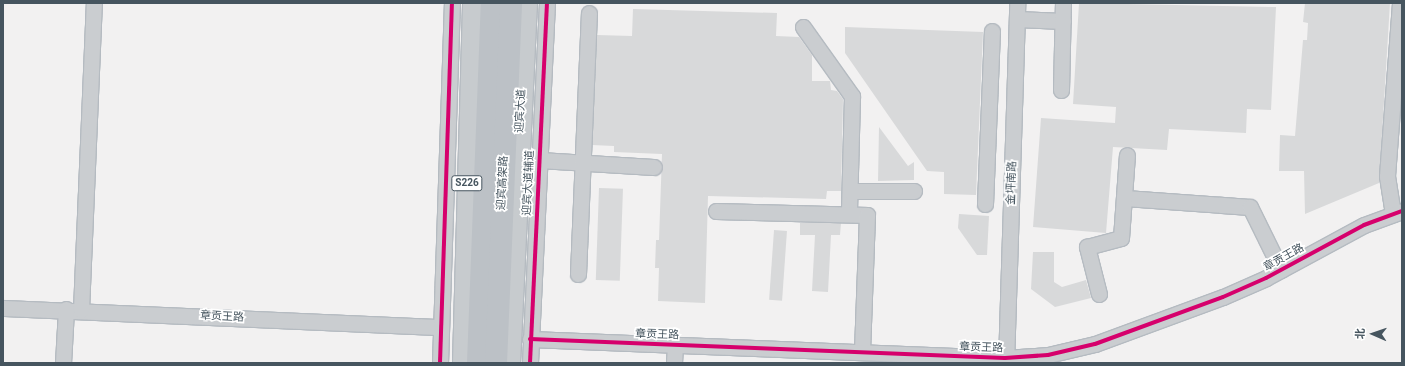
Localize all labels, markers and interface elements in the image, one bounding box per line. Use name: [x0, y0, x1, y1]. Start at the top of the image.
street label: 迎宾大道: [513, 89, 529, 133]
street label: 迎宾大道辅道: [521, 150, 537, 216]
street label: 迎宾高架路: [495, 155, 511, 211]
street label: 金坪南路: [1005, 161, 1019, 205]
road number: S226: [451, 175, 483, 191]
street label: 章贡王路: [1262, 242, 1306, 274]
street label: 章贡王路: [200, 309, 244, 325]
north arrow: [1353, 314, 1393, 354]
street label: 章贡王路: [635, 328, 679, 342]
text: 北: [1354, 328, 1367, 339]
street label: 章贡王路: [959, 341, 1003, 355]

